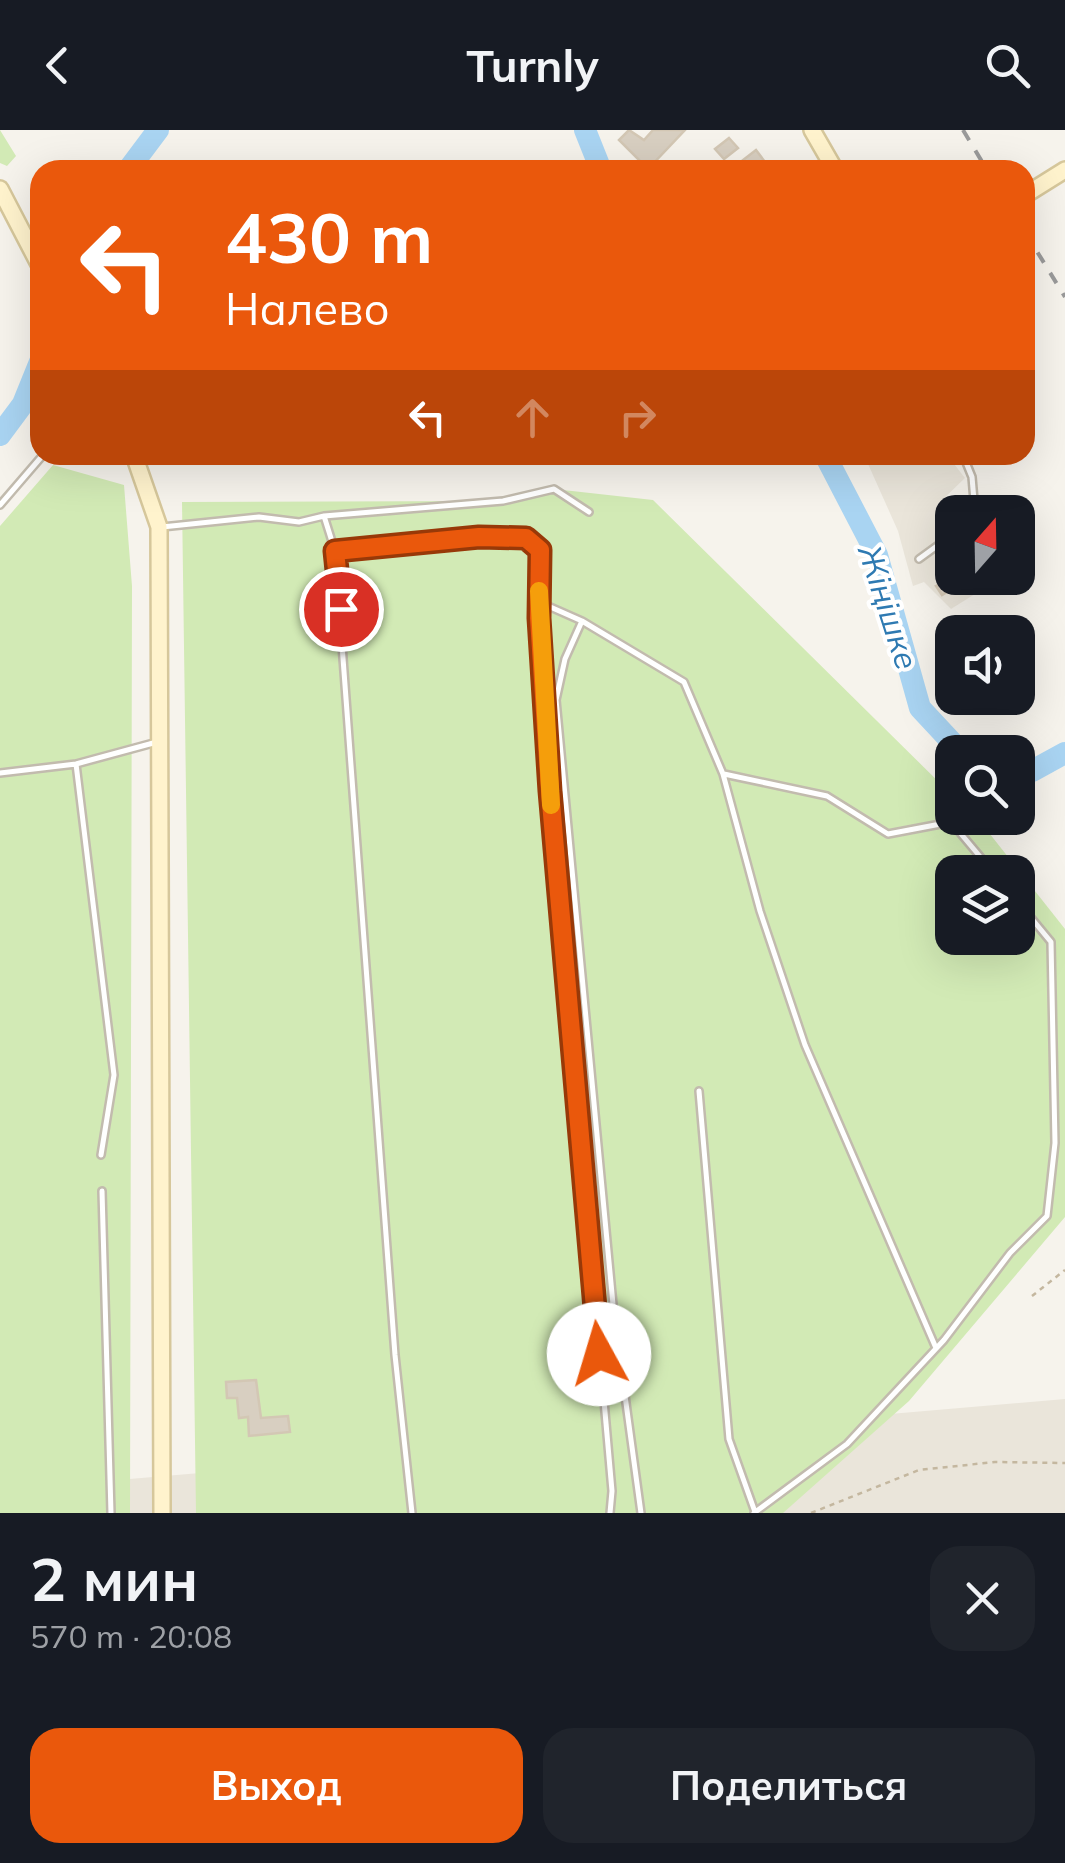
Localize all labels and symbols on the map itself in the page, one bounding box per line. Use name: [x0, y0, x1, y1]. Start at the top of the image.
north arrow: [935, 495, 1035, 595]
water label: Жіңішке: [850, 538, 928, 674]
pin: [299, 567, 384, 652]
position arrow: [547, 1302, 651, 1406]

